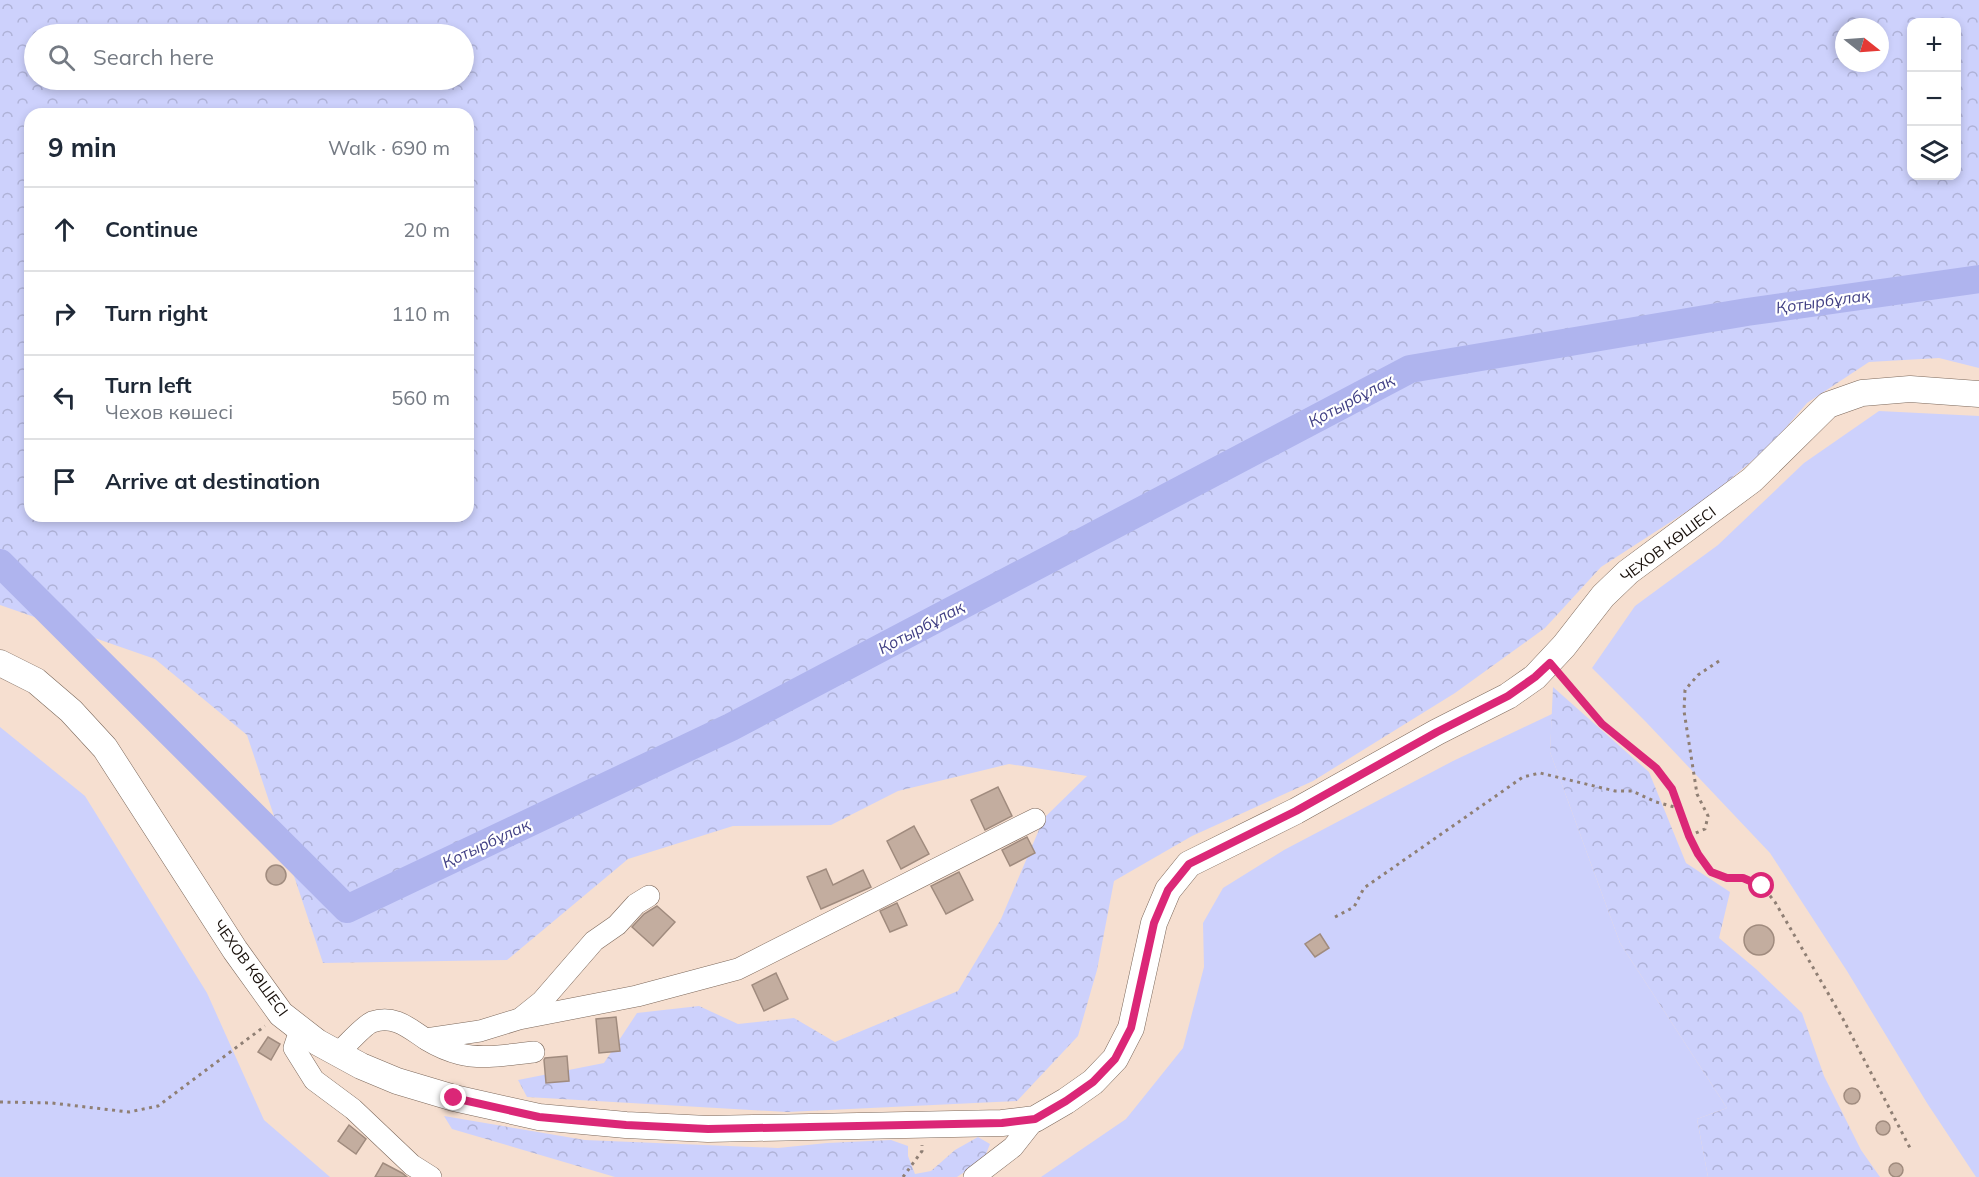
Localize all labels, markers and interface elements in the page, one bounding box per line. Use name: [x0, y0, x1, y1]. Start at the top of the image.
north arrow: [1835, 18, 1889, 72]
map controls: [1907, 18, 1961, 180]
button: +: [1907, 18, 1961, 72]
search box: [24, 24, 474, 90]
icon: search: [45, 41, 78, 74]
text: Search here: [93, 43, 214, 71]
button: −: [1907, 72, 1961, 126]
button: layers: [1907, 126, 1961, 180]
text: 9 min: [48, 131, 117, 164]
text: Walk · 690 m: [328, 135, 450, 160]
icon: ahead: [48, 213, 81, 246]
text: Continue: [105, 215, 198, 243]
text: 20 m: [403, 217, 450, 242]
water label: Қотырбұлақ: [1775, 284, 1871, 318]
icon: right: [48, 297, 81, 330]
text: Turn right: [105, 299, 208, 327]
text: 110 m: [391, 301, 450, 326]
water label: Қотырбұлақ: [1304, 369, 1398, 431]
text: Turn left: [105, 371, 192, 399]
icon: left: [48, 381, 81, 414]
text: 560 m: [391, 385, 450, 410]
text: Чехов көшесі: [105, 399, 233, 424]
icon: arrive: [48, 465, 81, 498]
text: Arrive at destination: [105, 467, 320, 495]
street label: ЧЕХОВ КӨШЕСІ: [1616, 502, 1720, 586]
water label: Қотырбұлақ: [874, 596, 968, 658]
water label: Қотырбұлақ: [439, 814, 533, 872]
route start: [1748, 872, 1774, 898]
street label: ЧЕХОВ КӨШЕСІ: [210, 916, 292, 1020]
route end: [440, 1084, 466, 1110]

